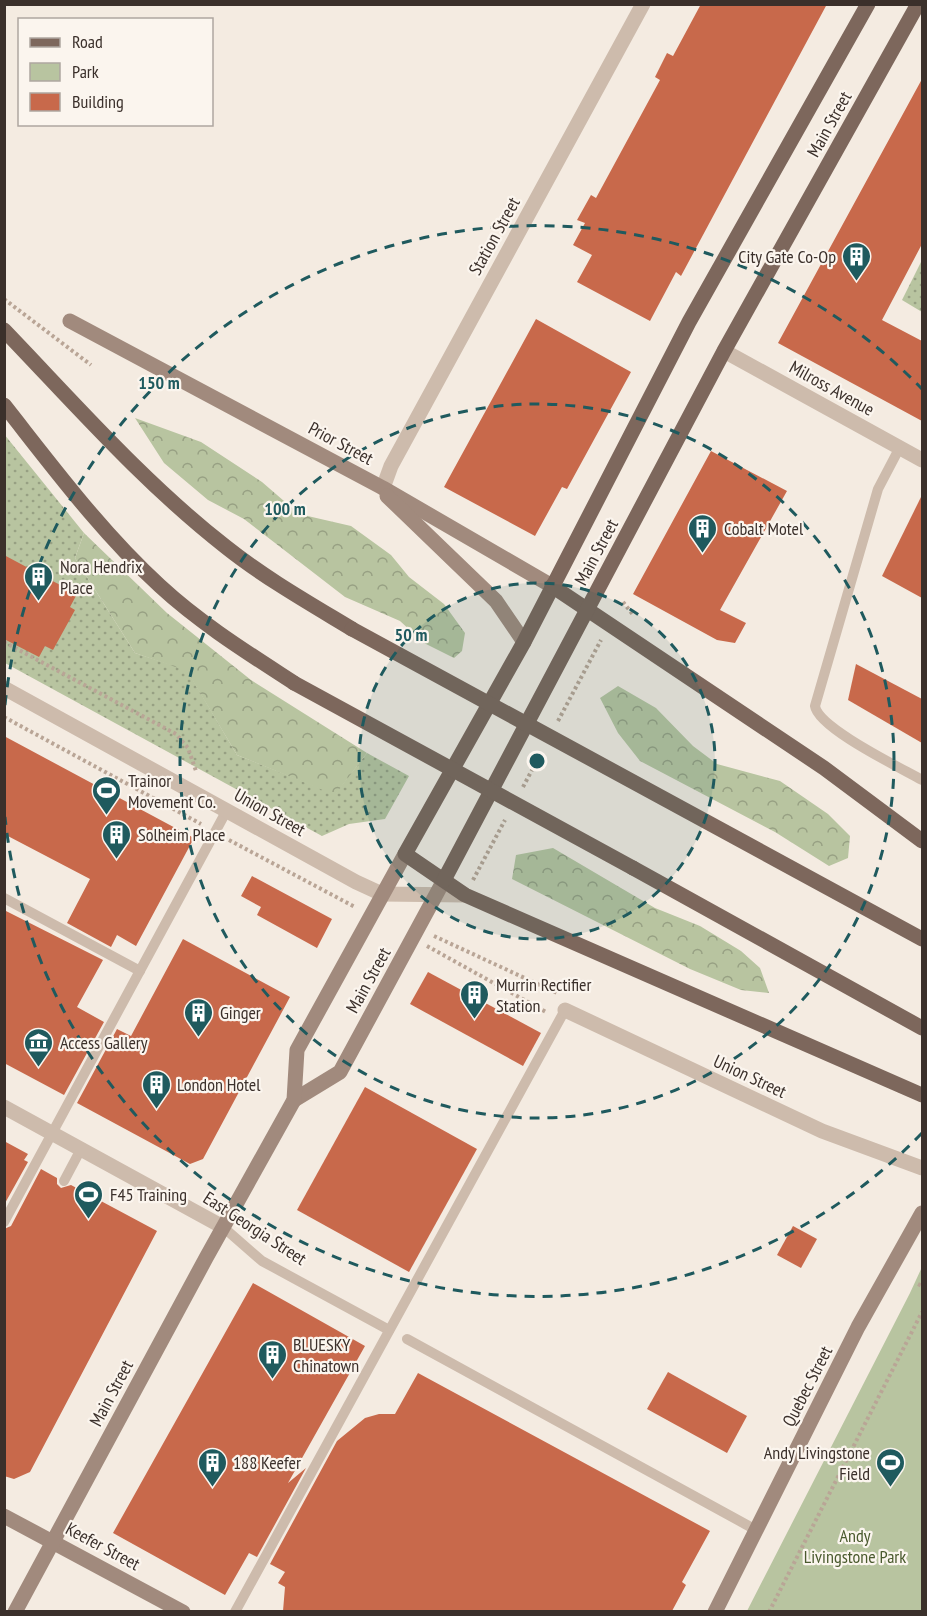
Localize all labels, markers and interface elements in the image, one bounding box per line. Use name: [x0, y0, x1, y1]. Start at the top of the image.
legend: [18, 18, 213, 126]
text: Road: [72, 30, 103, 53]
text: Park: [72, 60, 99, 83]
street label: Main Street: [802, 87, 856, 161]
text: Building: [72, 90, 124, 113]
street label: Station Street: [463, 193, 525, 279]
building icon: City Gate Co-Op: [841, 240, 873, 282]
place label: City Gate Co-Op: [738, 245, 836, 268]
street label: Milross Avenue: [786, 355, 878, 421]
text: 150 m: [138, 371, 180, 394]
street label: Prior Street: [305, 416, 377, 470]
text: 100 m: [264, 497, 306, 520]
building icon: Cobalt Motel: [687, 512, 719, 554]
street label: Main Street: [569, 515, 623, 589]
place label: Cobalt Motel: [724, 517, 804, 540]
place label: Nora Hendrix Place: [60, 555, 143, 599]
building icon: Nora Hendrix Place: [23, 560, 55, 602]
text: 50 m: [395, 623, 427, 646]
centre of rings: [527, 751, 547, 771]
place label: Trainor Movement Co.: [128, 769, 216, 813]
sports icon: Trainor Movement Co.: [91, 774, 123, 816]
street label: Union Street: [230, 783, 310, 841]
building icon: Solheim Place: [101, 818, 133, 860]
place label: Solheim Place: [138, 823, 226, 846]
street label: Main Street: [341, 943, 395, 1017]
place label: Murrin Rectifier Station: [496, 973, 592, 1017]
building icon: Murrin Rectifier Station: [459, 978, 491, 1020]
building icon: Ginger: [183, 996, 215, 1038]
place label: Ginger: [220, 1001, 261, 1024]
museum icon: Access Gallery: [23, 1026, 55, 1068]
place label: Access Gallery: [60, 1031, 148, 1054]
street label: Union Street: [710, 1049, 790, 1103]
building icon: London Hotel: [140, 1068, 172, 1110]
place label: London Hotel: [177, 1073, 261, 1096]
sports icon: F45 Training: [73, 1178, 105, 1220]
place label: F45 Training: [110, 1183, 187, 1206]
street label: East Georgia Street: [199, 1186, 311, 1270]
place label: BLUESKY Chinatown: [293, 1333, 359, 1377]
building icon: BLUESKY Chinatown: [256, 1338, 288, 1380]
street label: Quebec Street: [777, 1342, 837, 1430]
street label: Main Street: [84, 1356, 138, 1430]
place label: Andy Livingstone Field: [764, 1441, 870, 1485]
building icon: 188 Keefer: [196, 1446, 228, 1488]
sports icon: Andy Livingstone Field: [875, 1446, 907, 1488]
place label: 188 Keefer: [233, 1451, 301, 1474]
street label: Keefer Street: [62, 1517, 144, 1575]
park label: Andy Livingstone Park: [804, 1524, 906, 1568]

